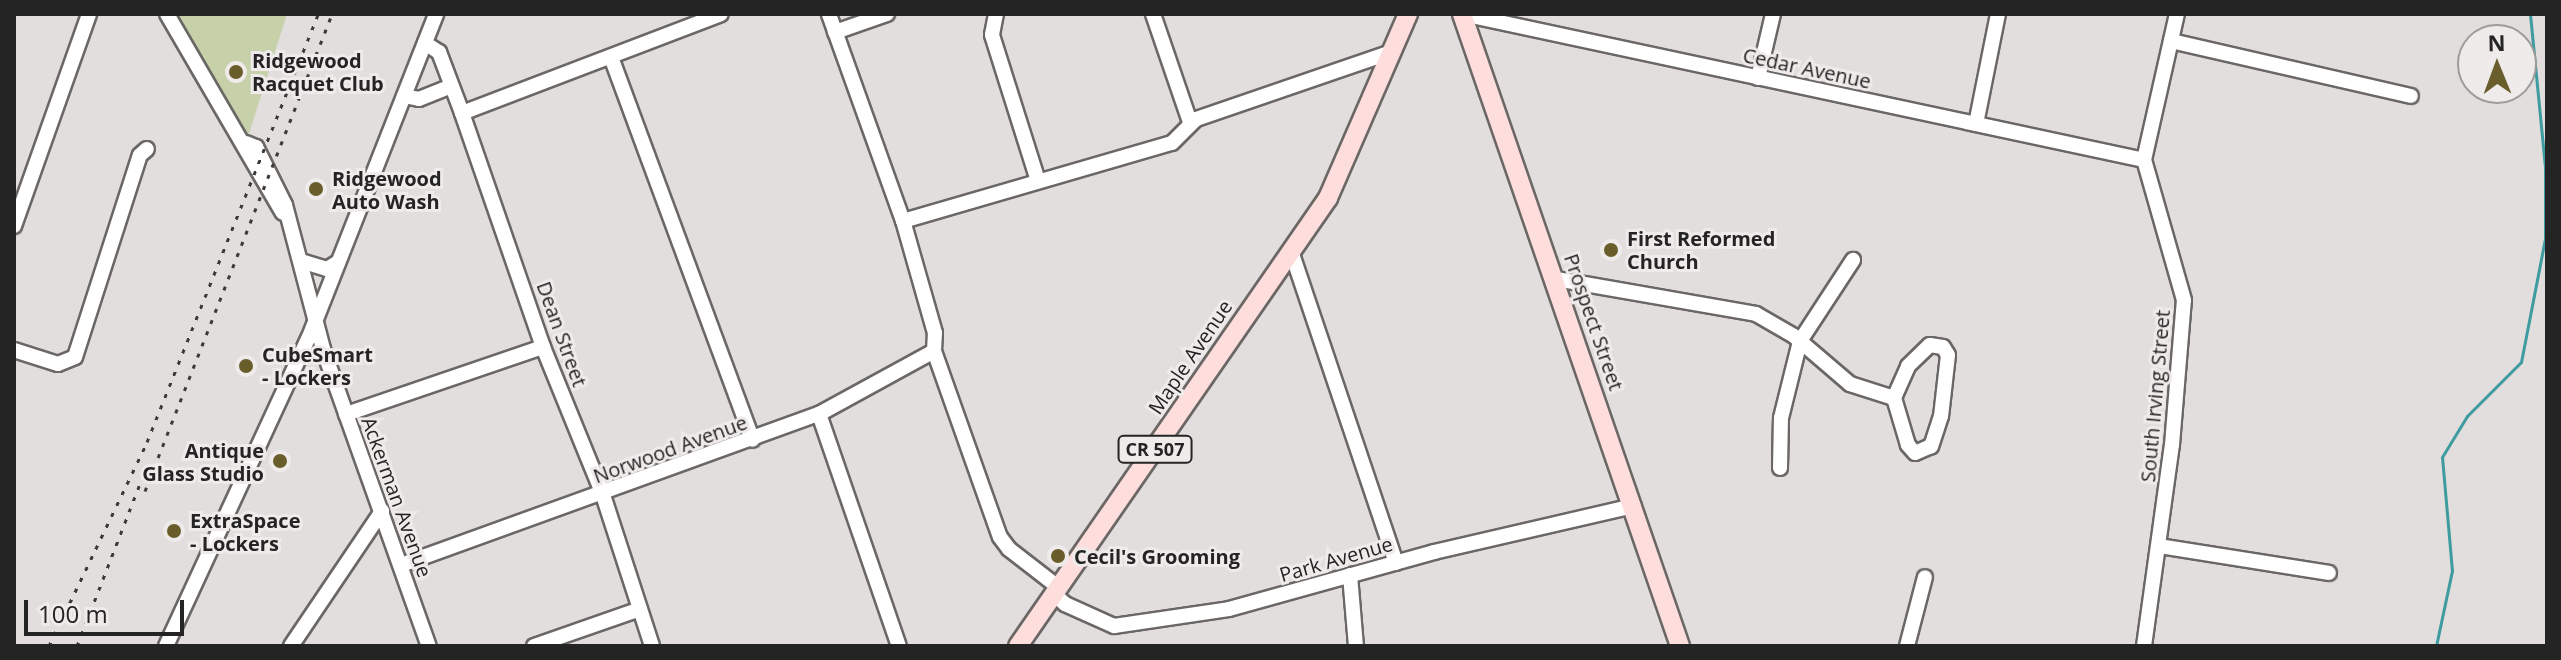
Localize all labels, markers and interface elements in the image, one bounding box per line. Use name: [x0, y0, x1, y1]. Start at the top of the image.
north arrow: [2457, 24, 2537, 104]
text: N: [2487, 27, 2506, 57]
street label: Cedar Avenue: [1741, 43, 1873, 93]
place label: Ridgewood Racquet Club: [252, 48, 384, 95]
marker: Ridgewood Racquet Club: [227, 63, 245, 81]
place label: Ridgewood Auto Wash: [332, 166, 442, 213]
marker: Ridgewood Auto Wash: [307, 180, 325, 198]
place label: First Reformed Church: [1627, 226, 1775, 273]
marker: First Reformed Church: [1602, 241, 1620, 259]
street label: Prospect Street: [1559, 250, 1629, 394]
street label: Dean Street: [532, 278, 592, 390]
street label: Maple Avenue: [1143, 295, 1237, 419]
street label: South Irving Street: [2136, 309, 2174, 483]
place label: CubeSmart - Lockers: [262, 342, 373, 389]
marker: CubeSmart - Lockers: [237, 357, 255, 375]
street label: Norwood Avenue: [590, 410, 750, 488]
street label: Ackerman Avenue: [357, 414, 437, 580]
road number: CR 507: [1117, 435, 1193, 463]
place label: Antique Glass Studio: [142, 438, 264, 485]
marker: Antique Glass Studio: [271, 452, 289, 470]
place label: ExtraSpace - Lockers: [190, 508, 300, 555]
marker: ExtraSpace - Lockers: [165, 522, 183, 540]
street label: Park Avenue: [1277, 531, 1395, 587]
place label: Cecil's Grooming: [1074, 544, 1240, 568]
marker: Cecil's Grooming: [1049, 547, 1067, 565]
scale bar: [28, 584, 188, 634]
text: 100 m: [38, 597, 108, 630]

